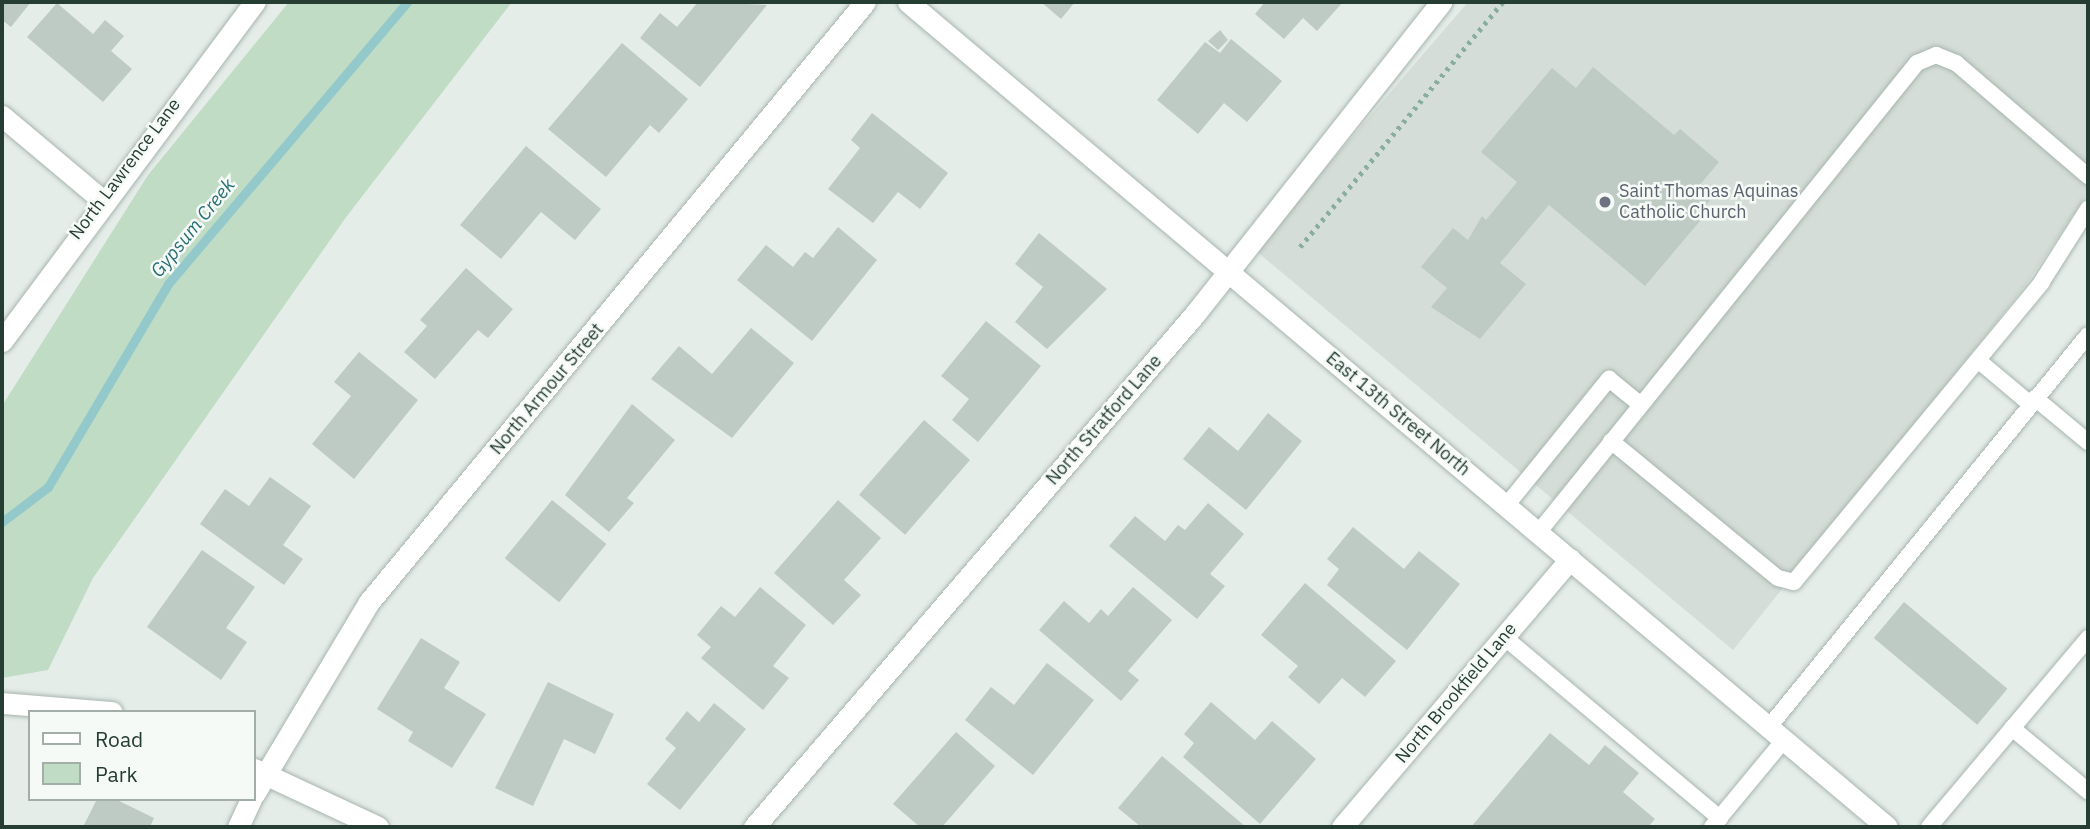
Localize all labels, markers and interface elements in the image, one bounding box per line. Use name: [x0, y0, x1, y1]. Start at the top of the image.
street label: North Lawrence Lane: [65, 94, 185, 244]
water label: Gypsum Creek: [146, 174, 240, 282]
place label: Saint Thomas Aquinas Catholic Church: [1619, 181, 1799, 224]
marker: Saint Thomas Aquinas Catholic Church: [1597, 194, 1613, 210]
street label: North Armour Street: [486, 319, 608, 459]
street label: East 13th Street North: [1322, 347, 1474, 481]
street label: North Stratford Lane: [1042, 351, 1166, 489]
street label: North Brookfield Lane: [1391, 618, 1521, 768]
legend: [28, 710, 256, 801]
text: Road: [95, 725, 143, 753]
text: Park: [95, 760, 138, 788]

